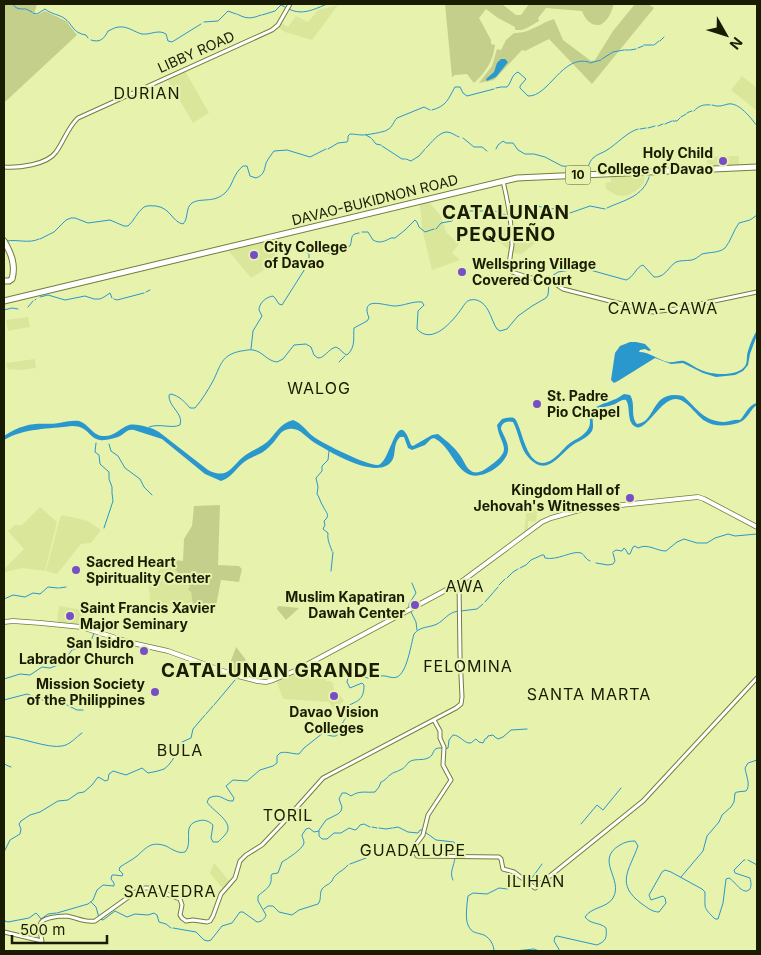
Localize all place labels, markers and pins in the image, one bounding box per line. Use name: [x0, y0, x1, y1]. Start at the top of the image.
place label: Holy Child College of Davao: [597, 144, 713, 177]
marker: Holy Child College of Davao: [717, 155, 729, 167]
place label: City College of Davao: [264, 238, 347, 271]
marker: City College of Davao: [248, 249, 260, 261]
place label: Wellspring Village Covered Court: [472, 255, 596, 288]
marker: Wellspring Village Covered Court: [456, 266, 468, 278]
place label: St. Padre Pio Chapel: [547, 387, 620, 420]
marker: St. Padre Pio Chapel: [531, 398, 543, 410]
place label: Kingdom Hall of Jehovah's Witnesses: [473, 481, 620, 514]
marker: Kingdom Hall of Jehovah's Witnesses: [624, 492, 636, 504]
place label: Sacred Heart Spirituality Center: [86, 553, 211, 586]
marker: Sacred Heart Spirituality Center: [70, 564, 82, 576]
place label: Muslim Kapatiran Dawah Center: [285, 588, 405, 621]
place label: Saint Francis Xavier Major Seminary: [80, 599, 216, 632]
marker: Muslim Kapatiran Dawah Center: [409, 599, 421, 611]
marker: Saint Francis Xavier Major Seminary: [64, 610, 76, 622]
place label: San Isidro Labrador Church: [19, 634, 134, 667]
marker: San Isidro Labrador Church: [138, 645, 150, 657]
place label: Mission Society of the Philippines: [26, 675, 146, 708]
marker: Mission Society of the Philippines: [149, 686, 161, 698]
marker: Davao Vision Colleges: [328, 690, 340, 702]
place label: Davao Vision Colleges: [289, 703, 379, 736]

